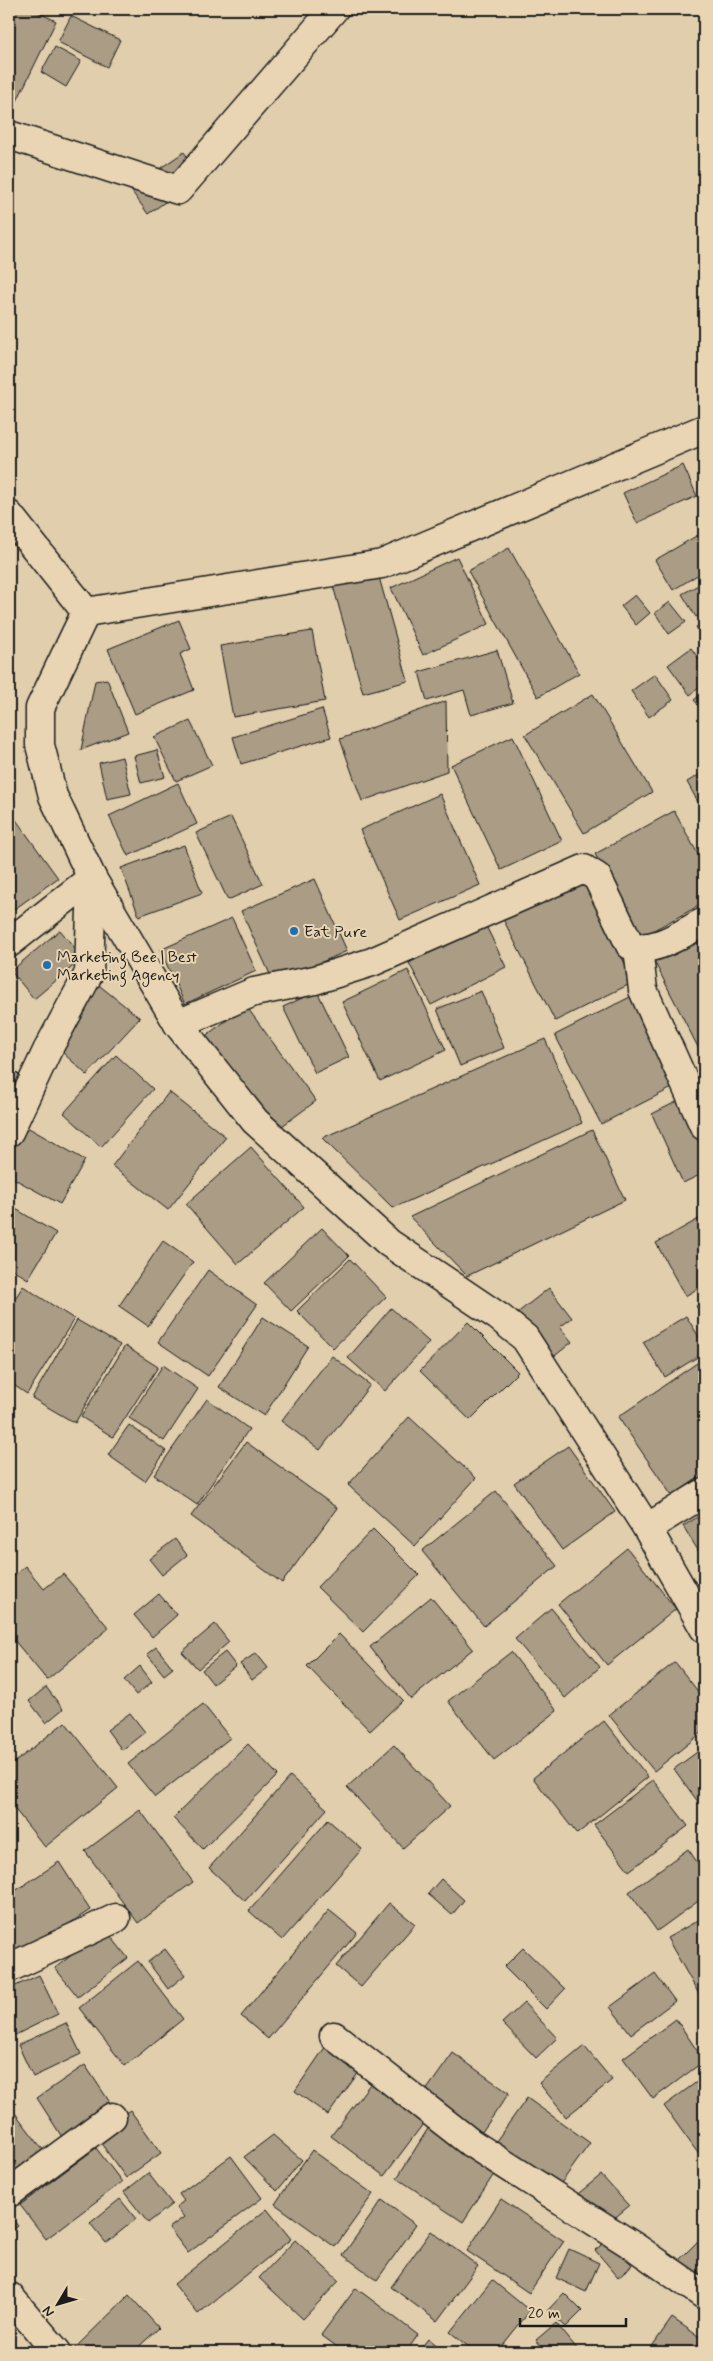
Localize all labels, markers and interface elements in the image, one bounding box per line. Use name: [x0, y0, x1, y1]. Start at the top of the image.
place label: Eat Pure: [304, 922, 367, 943]
marker: Eat Pure: [288, 925, 300, 937]
place label: Marketing Bee | Best Marketing Agency: [57, 947, 197, 987]
marker: Marketing Bee | Best Marketing Agency: [41, 959, 53, 971]
north arrow: [32, 2278, 82, 2328]
scale bar: [520, 2296, 627, 2328]
text: N: [39, 2302, 59, 2321]
text: 20 m: [528, 2304, 560, 2324]

